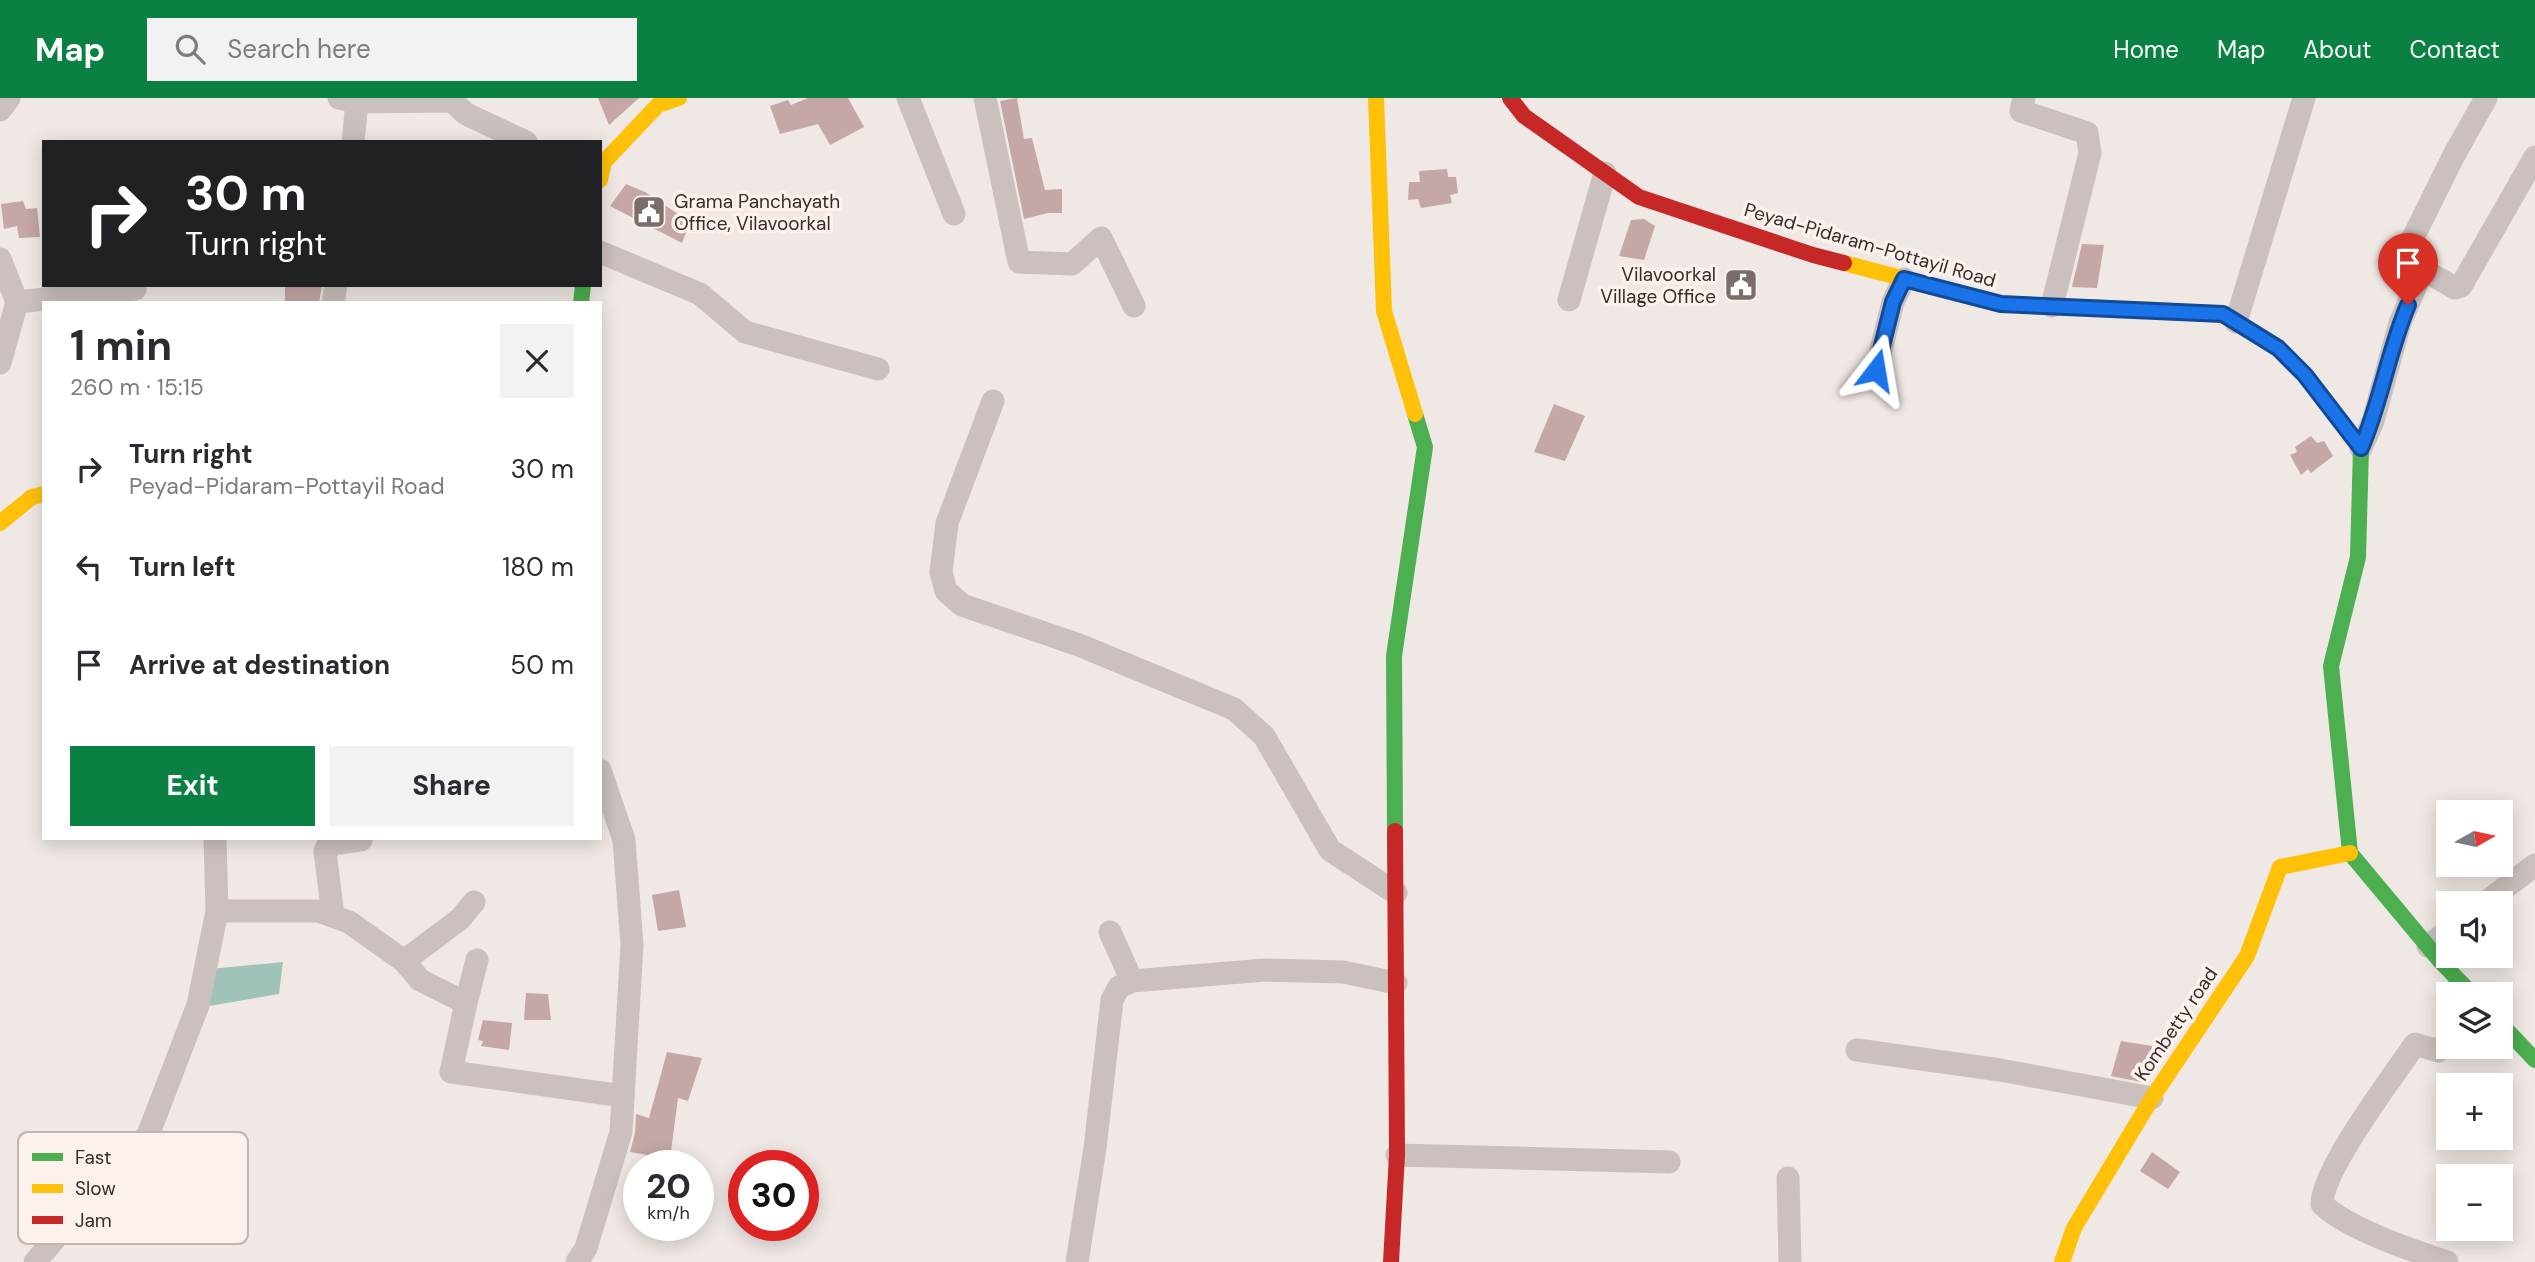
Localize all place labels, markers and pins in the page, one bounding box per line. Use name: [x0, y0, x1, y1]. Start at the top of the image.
place label: Grama Panchayath Office, Vilavoorkal: [674, 189, 840, 236]
public building icon: Grama Panchayath Office, Vilavoorkal: [630, 193, 668, 231]
pin: [2378, 233, 2438, 305]
place label: Vilavoorkal Village Office: [1600, 262, 1716, 309]
public building icon: Vilavoorkal Village Office: [1722, 266, 1760, 304]

